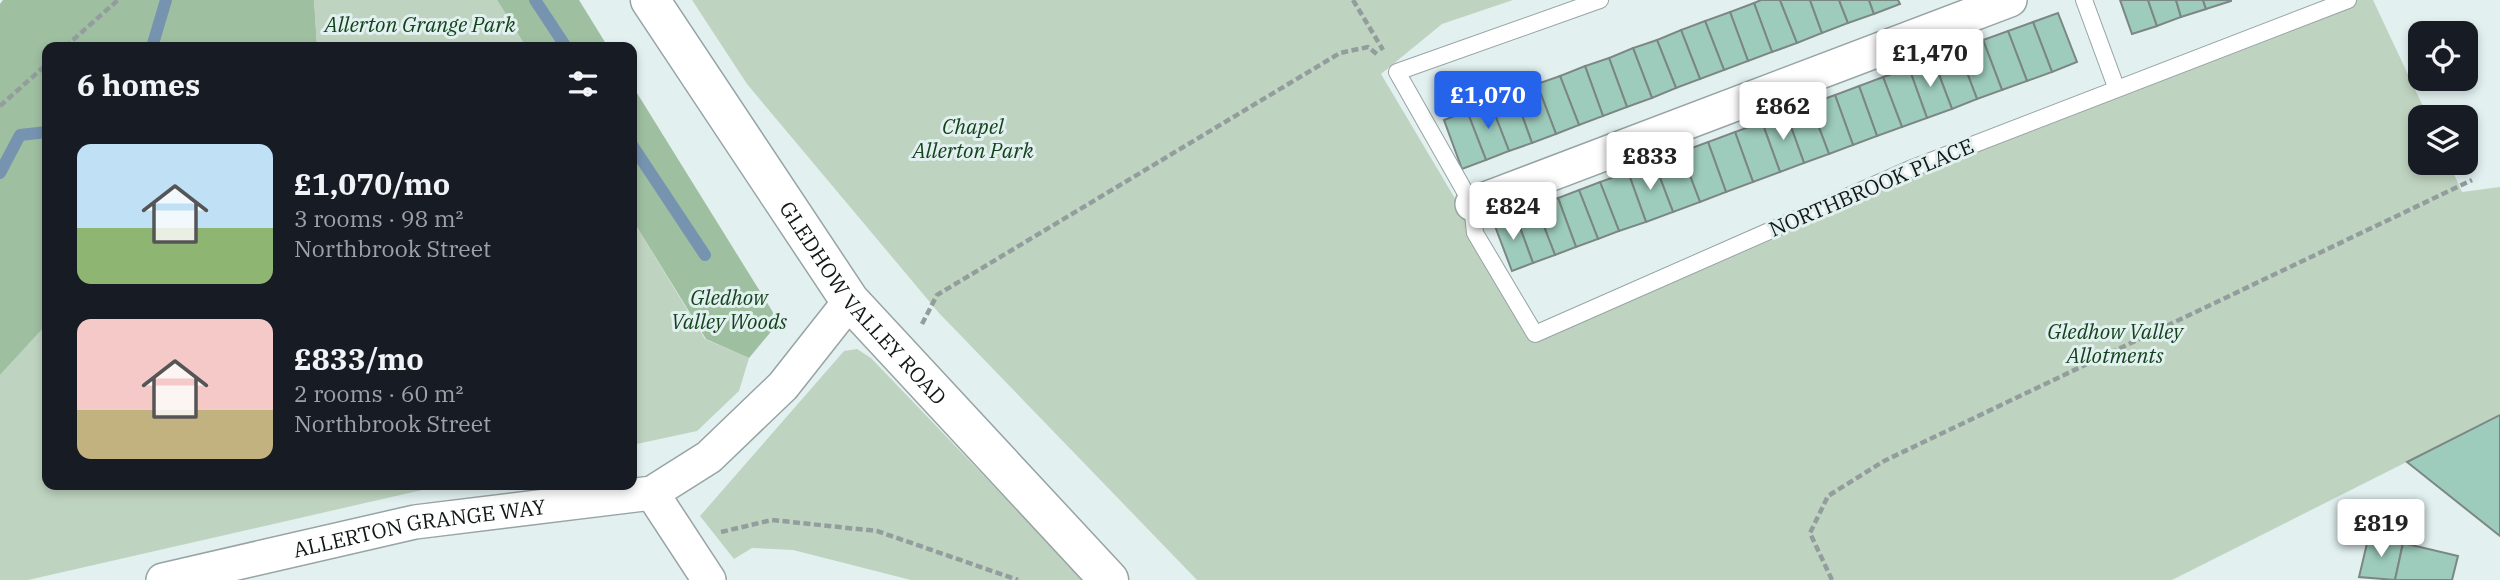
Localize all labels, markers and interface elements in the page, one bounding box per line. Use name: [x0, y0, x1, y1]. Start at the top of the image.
park label: Allerton Grange Park: [322, 10, 516, 38]
map controls: [2408, 21, 2478, 175]
button: locate: [2408, 21, 2478, 91]
pin: £1,470: [1873, 29, 1987, 89]
text: £1,470: [1892, 37, 1968, 67]
text: 6 homes: [77, 65, 200, 104]
icon: filters: [564, 65, 602, 103]
pin: £1,070: [1431, 72, 1545, 131]
text: £1,070: [1450, 79, 1526, 109]
pin: £862: [1742, 82, 1824, 142]
text: £862: [1755, 90, 1811, 120]
button: layers: [2408, 105, 2478, 175]
park label: Chapel Allerton Park: [910, 112, 1034, 164]
street label: NORTHBROOK PLACE: [1764, 131, 1978, 243]
pin: £833: [1609, 132, 1691, 192]
text: £833: [1622, 140, 1678, 170]
text: £1,070/mo: [294, 164, 450, 203]
icon: home: [133, 172, 217, 256]
pin: £824: [1472, 182, 1554, 242]
text: £824: [1485, 190, 1541, 220]
street label: GLEDHOW VALLEY ROAD: [773, 196, 953, 410]
text: 3 rooms · 98 m²: [294, 203, 464, 233]
text: Northbrook Street: [294, 233, 491, 263]
park label: Gledhow Valley Woods: [671, 283, 787, 335]
park label: Gledhow Valley Allotments: [2047, 317, 2185, 369]
text: £833/mo: [294, 339, 424, 378]
icon: home: [133, 347, 217, 431]
text: 2 rooms · 60 m²: [294, 378, 464, 408]
text: Northbrook Street: [294, 408, 491, 438]
street label: ALLERTON GRANGE WAY: [290, 492, 547, 564]
pin: £819: [2340, 500, 2422, 559]
text: £819: [2353, 507, 2409, 537]

